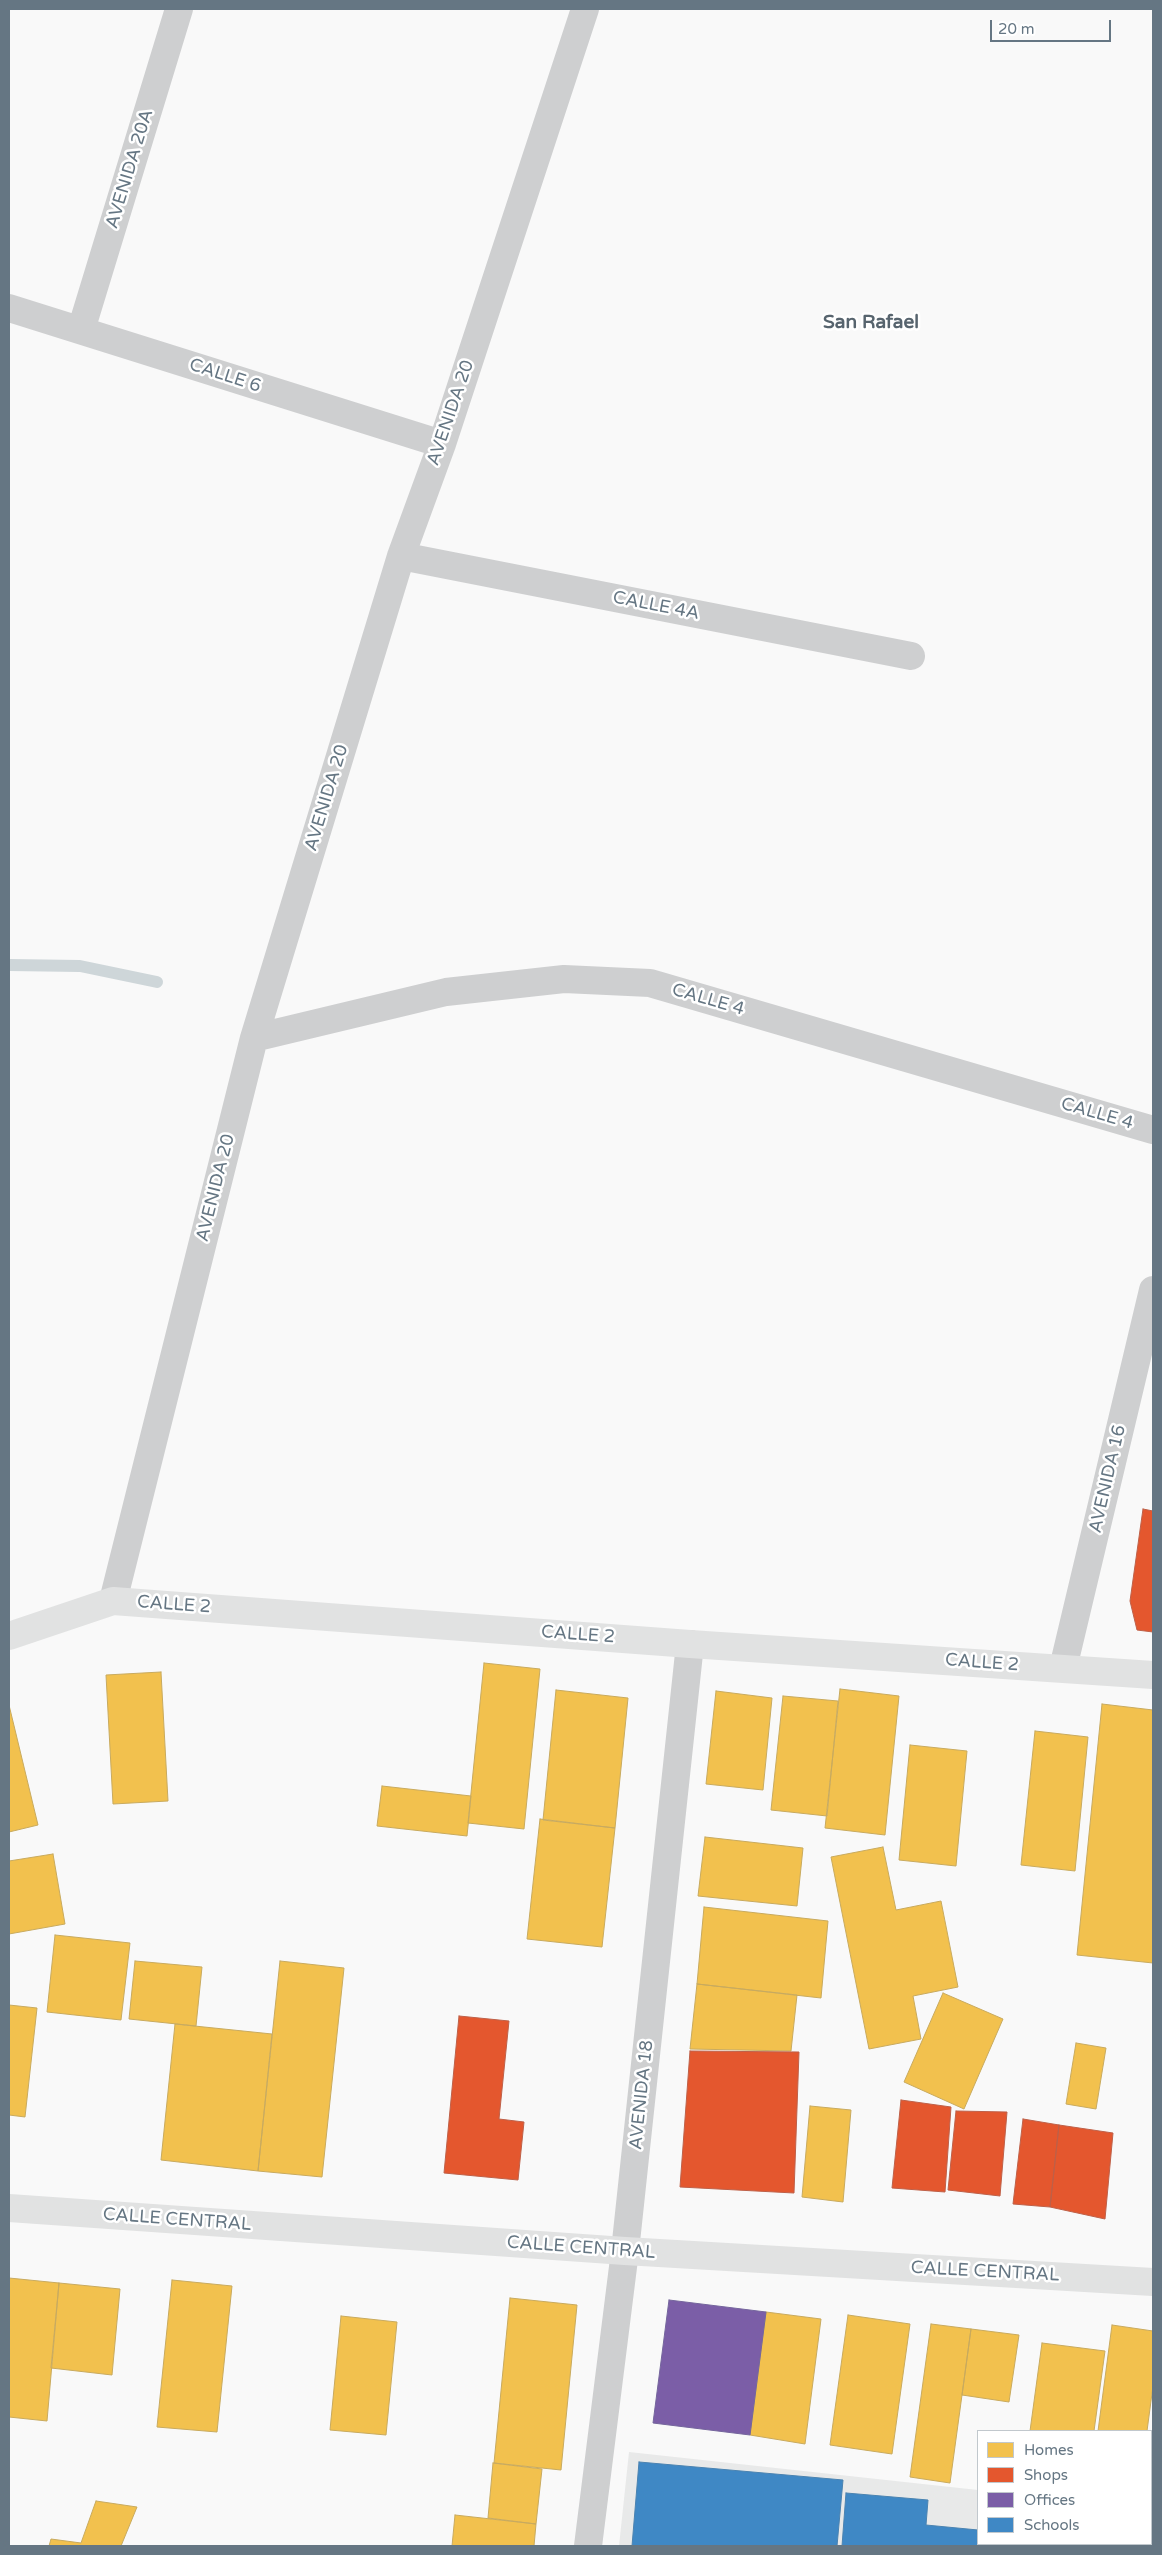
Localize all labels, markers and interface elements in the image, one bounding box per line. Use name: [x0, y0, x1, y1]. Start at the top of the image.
scale bar: [992, 10, 1113, 42]
text: 20 m: [998, 20, 1035, 38]
street label: AVENIDA 20A: [102, 107, 158, 231]
district label: San Rafael: [823, 312, 919, 334]
street label: CALLE 6: [186, 354, 264, 398]
street label: AVENIDA 20: [423, 357, 479, 469]
street label: CALLE 4A: [611, 587, 701, 625]
street label: AVENIDA 20: [301, 742, 353, 854]
street label: CALLE 4: [669, 979, 747, 1021]
street label: CALLE 4: [1058, 1093, 1136, 1135]
street label: AVENIDA 20: [192, 1132, 240, 1244]
street label: AVENIDA 16: [1085, 1423, 1131, 1535]
street label: CALLE 2: [136, 1592, 212, 1618]
street label: CALLE 2: [540, 1622, 616, 1648]
street label: CALLE 2: [944, 1650, 1020, 1676]
street label: AVENIDA 18: [626, 2039, 658, 2151]
street label: CALLE CENTRAL: [102, 2204, 252, 2236]
street label: CALLE CENTRAL: [506, 2232, 656, 2264]
street label: CALLE CENTRAL: [910, 2257, 1060, 2287]
legend: [977, 2430, 1152, 2545]
text: Homes: [1024, 2441, 1074, 2459]
text: Shops: [1024, 2466, 1068, 2484]
text: Offices: [1024, 2491, 1075, 2509]
text: Schools: [1024, 2516, 1080, 2534]

